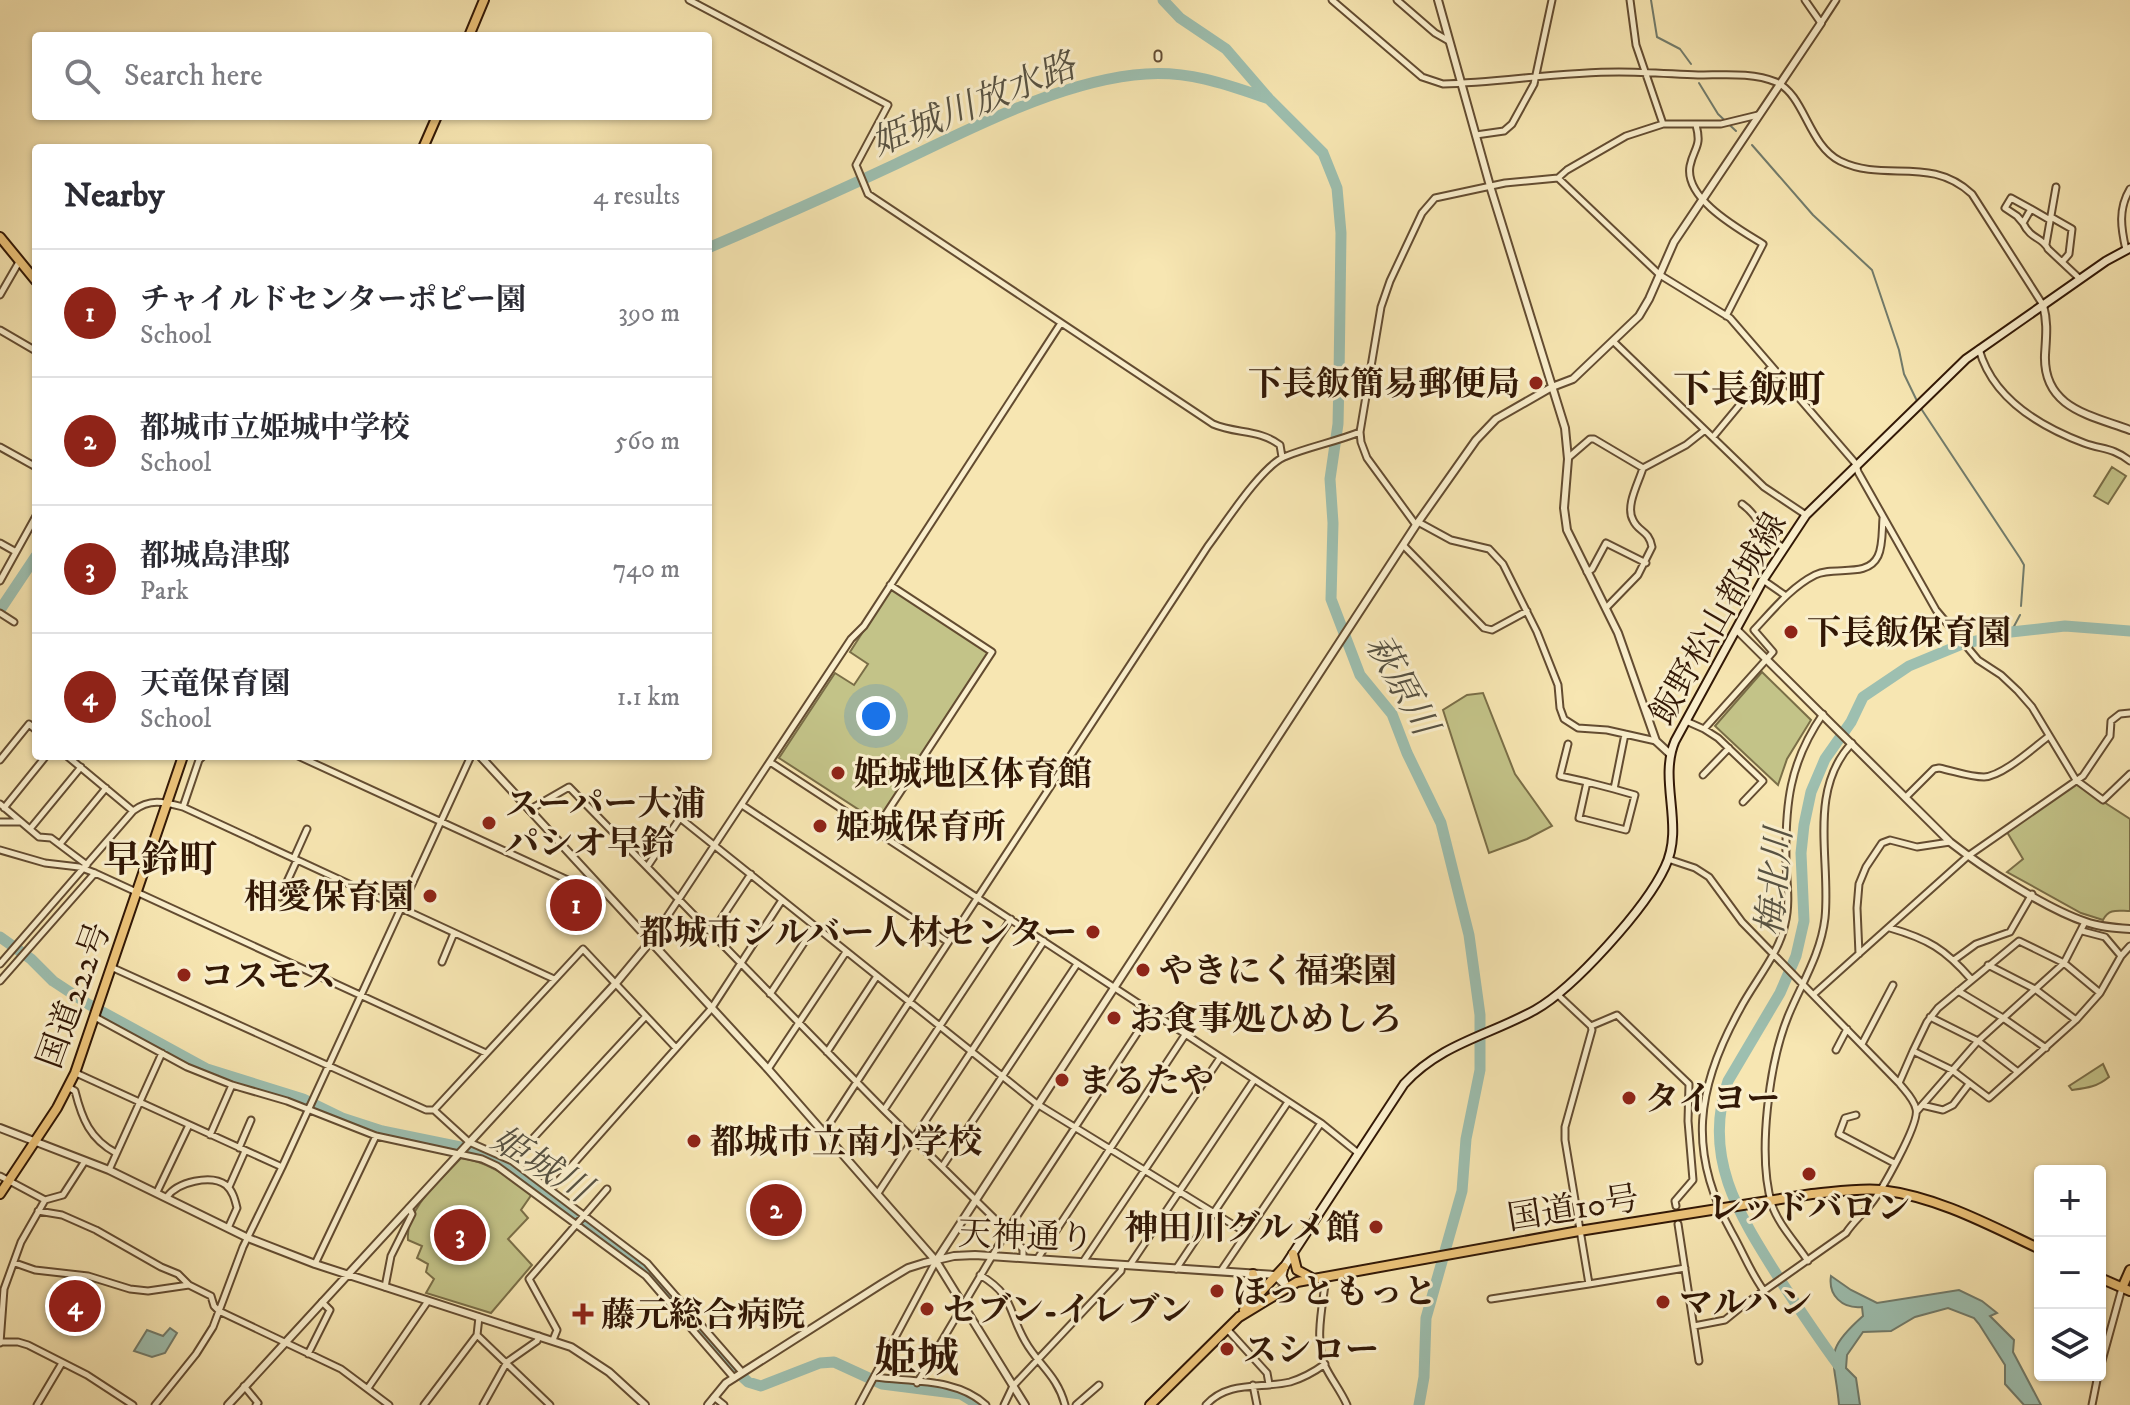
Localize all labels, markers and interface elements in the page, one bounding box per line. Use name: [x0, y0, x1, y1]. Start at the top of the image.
search box: [32, 32, 712, 120]
water label: 姫城川放水路: [865, 43, 1085, 167]
icon: search: [60, 54, 104, 98]
text: Search here: [124, 58, 263, 95]
text: Nearby: [64, 175, 165, 217]
text: 4 results: [593, 180, 680, 213]
text: チャイルドセンターポピー園: [140, 282, 526, 319]
text: 1: [85, 297, 95, 330]
text: 390 m: [618, 297, 680, 330]
text: School: [140, 319, 211, 352]
place label: 下長飯簡易郵便局: [1248, 364, 1520, 406]
district label: 下長飯町: [1673, 367, 1825, 415]
marker: 下長飯簡易郵便局: [1527, 374, 1545, 392]
text: 都城市立姫城中学校: [140, 410, 410, 447]
text: 2: [84, 425, 96, 458]
text: 560 m: [614, 425, 680, 458]
text: School: [140, 447, 211, 480]
street label: 飯野松山都城線: [1641, 505, 1796, 733]
text: 都城島津邸: [140, 538, 290, 575]
text: 3: [85, 553, 95, 586]
text: 740 m: [613, 553, 680, 586]
text: Park: [140, 575, 189, 608]
place label: 下長飯保育園: [1807, 613, 2011, 655]
marker: 下長飯保育園: [1782, 623, 1800, 641]
water label: 萩原川: [1355, 627, 1449, 747]
text: 天竜保育園: [140, 666, 290, 703]
text: 4: [83, 681, 97, 714]
text: 1.1 km: [617, 681, 680, 714]
your location: [856, 696, 896, 736]
text: School: [140, 703, 211, 736]
place label: 姫城地区体育館: [854, 754, 1092, 796]
marker: 姫城地区体育館: [829, 764, 847, 782]
place label: スーパー大浦 パシオ早鈴: [505, 784, 706, 865]
place label: 姫城保育所: [836, 807, 1006, 849]
marker: スーパー大浦 パシオ早鈴: [480, 814, 498, 832]
marker: 姫城保育所: [811, 817, 829, 835]
water label: 梅北川: [1748, 822, 1803, 938]
district label: 早鈴町: [103, 837, 217, 885]
pin: 1: [550, 875, 602, 935]
place label: 相愛保育園: [244, 877, 414, 919]
marker: 相愛保育園: [421, 887, 439, 905]
place label: 都城市シルバー人材センター: [640, 913, 1077, 955]
street label: 国道222号: [29, 917, 121, 1074]
marker: 都城市シルバー人材センター: [1084, 923, 1102, 941]
place label: やきにく福楽園: [1159, 951, 1397, 993]
place label: コスモス: [200, 956, 336, 998]
marker: やきにく福楽園: [1134, 961, 1152, 979]
marker: コスモス: [175, 966, 193, 984]
place label: お食事処ひめしろ: [1130, 999, 1402, 1041]
marker: お食事処ひめしろ: [1105, 1009, 1123, 1027]
place label: まるたや: [1078, 1061, 1214, 1103]
marker: まるたや: [1053, 1071, 1071, 1089]
place label: タイヨー: [1645, 1079, 1780, 1121]
marker: タイヨー: [1620, 1089, 1638, 1107]
water label: 姫城川: [483, 1117, 602, 1215]
place label: 都城市立南小学校: [710, 1122, 982, 1164]
marker: 都城市立南小学校: [685, 1132, 703, 1150]
marker: レッドバロン: [1800, 1165, 1818, 1183]
map controls: [2034, 1165, 2106, 1381]
button: +: [2034, 1165, 2106, 1237]
street label: 国道10号: [1505, 1178, 1642, 1240]
pin: 2: [750, 1180, 802, 1240]
place label: レッドバロン: [1708, 1188, 1910, 1230]
pin: 3: [434, 1205, 486, 1265]
place label: 神田川グルメ館: [1124, 1208, 1360, 1250]
street label: 天神通り: [957, 1214, 1095, 1260]
marker: 神田川グルメ館: [1367, 1218, 1385, 1236]
button: −: [2034, 1237, 2106, 1309]
place label: ほっともっと: [1233, 1272, 1437, 1314]
pin: 4: [49, 1276, 101, 1336]
marker: ほっともっと: [1208, 1282, 1226, 1300]
place label: マルハン: [1679, 1283, 1813, 1325]
place label: セブン-イレブン: [943, 1290, 1192, 1332]
marker: マルハン: [1654, 1293, 1672, 1311]
place label: 藤元総合病院: [601, 1295, 805, 1337]
marker: セブン-イレブン: [918, 1300, 936, 1318]
marker: 藤元総合病院: [572, 1303, 594, 1325]
button: layers: [2034, 1309, 2106, 1381]
place label: スシロー: [1243, 1330, 1379, 1372]
district label: 姫城: [875, 1334, 959, 1386]
marker: スシロー: [1218, 1340, 1236, 1358]

